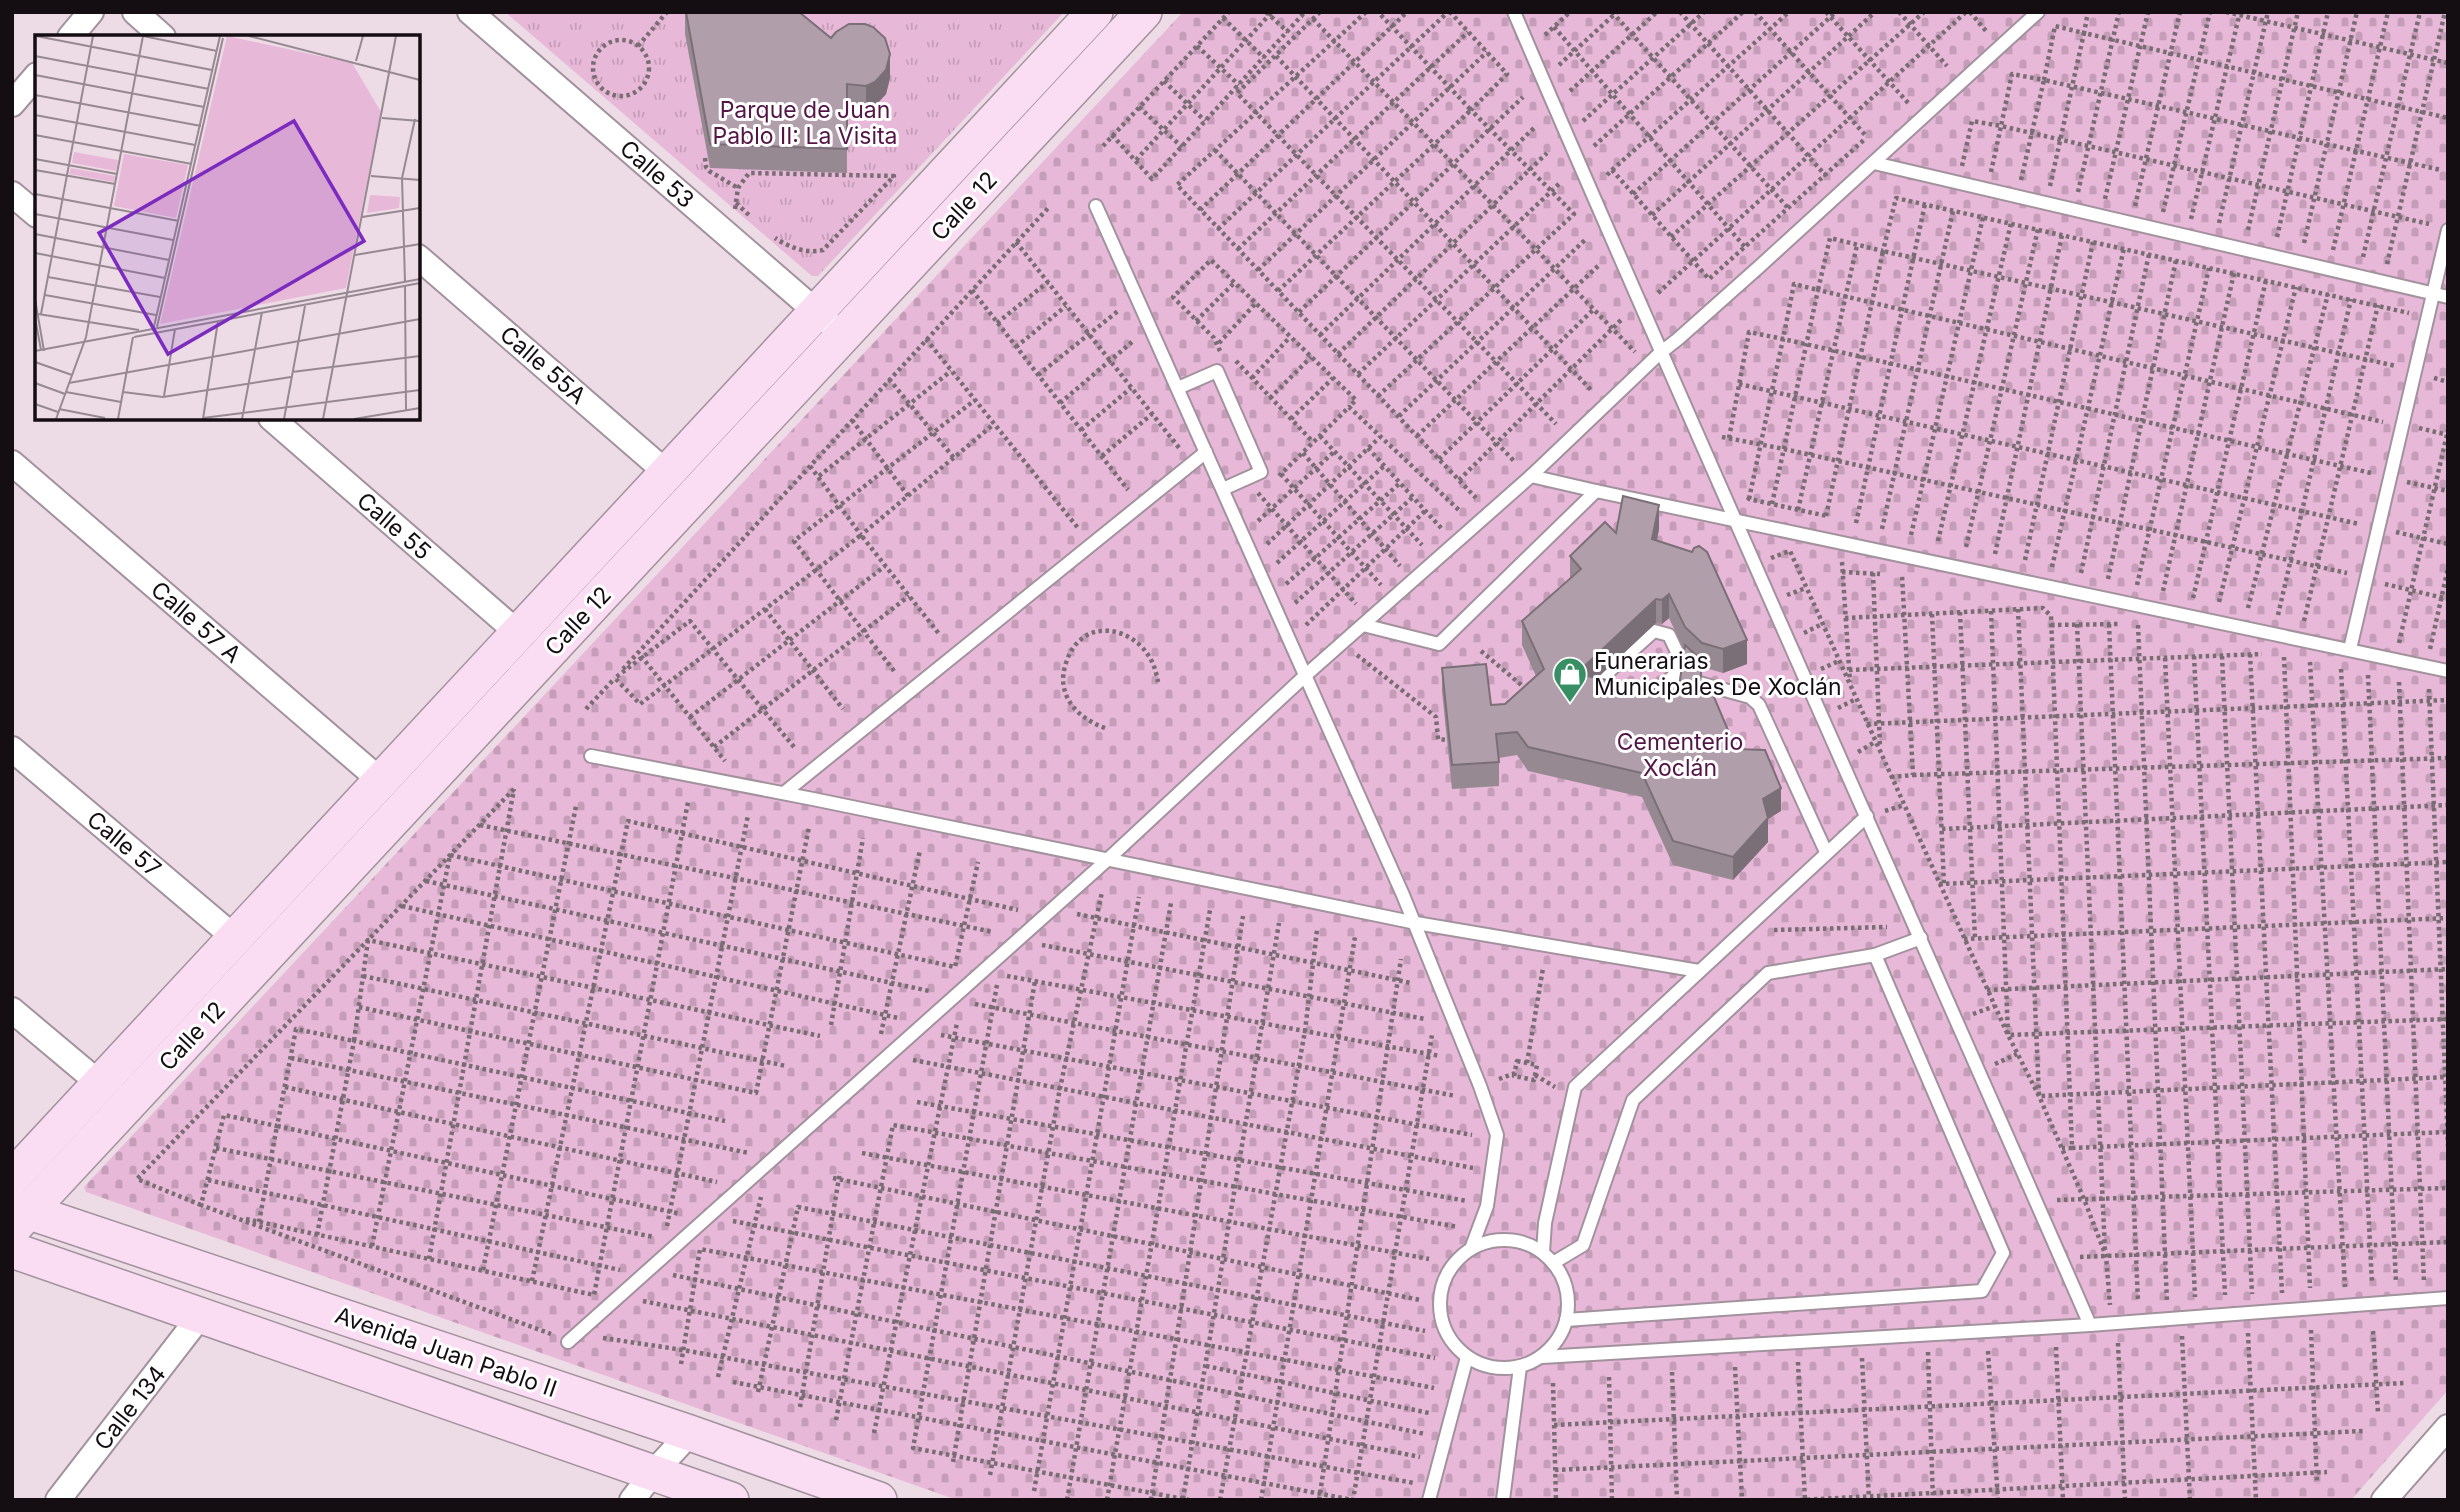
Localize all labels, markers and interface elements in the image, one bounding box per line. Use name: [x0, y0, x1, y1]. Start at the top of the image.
inset map: [35, 35, 420, 420]
park label: Parque de Juan Pablo II: La Visita: [712, 96, 898, 150]
street label: Calle 53: [614, 134, 700, 214]
street label: Calle 12: [925, 166, 1003, 246]
street label: Calle 55A: [494, 320, 592, 410]
street label: Calle 55: [351, 486, 437, 566]
street label: Calle 57 A: [145, 575, 247, 669]
street label: Calle 12: [539, 581, 617, 661]
place label: Funerarias Municipales De Xoclán: [1594, 647, 1842, 701]
shop icon: Funerarias Municipales De Xoclán: [1551, 655, 1589, 704]
park label: Cementerio Xoclán: [1617, 728, 1743, 782]
street label: Calle 57: [81, 805, 167, 883]
street label: Calle 12: [153, 996, 231, 1076]
street label: Avenida Juan Pablo II: [332, 1301, 560, 1403]
street label: Calle 134: [88, 1360, 172, 1456]

